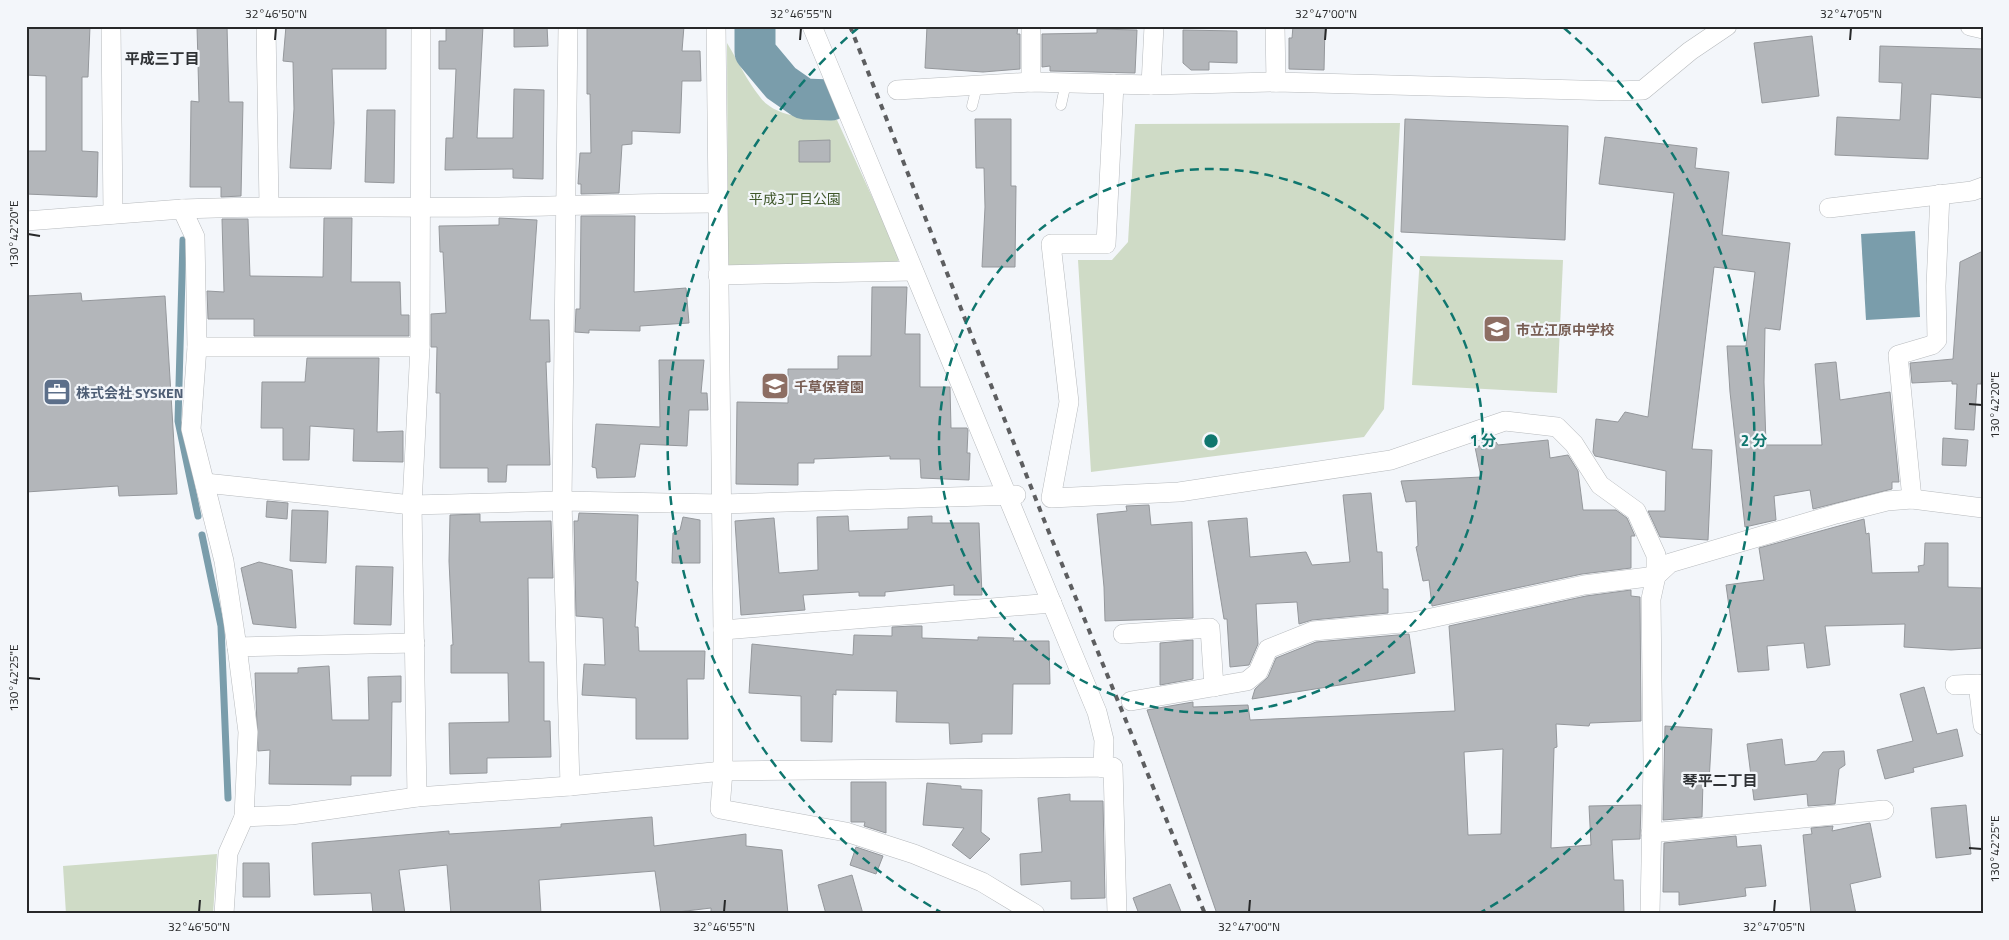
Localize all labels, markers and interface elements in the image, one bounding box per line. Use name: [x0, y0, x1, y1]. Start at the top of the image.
text: 32°46'50"N: [245, 4, 307, 23]
text: 32°46'55"N: [770, 4, 832, 23]
text: 32°47'00"N: [1295, 4, 1357, 23]
text: 32°47'05"N: [1820, 4, 1882, 23]
district label: 平成三丁目: [124, 47, 200, 70]
park label: 平成3丁目公園: [749, 188, 841, 209]
text: 130°42'20"E: [4, 200, 23, 268]
school or university icon: 市立江原中学校: [1482, 314, 1512, 344]
place label: 市立江原中学校: [1516, 319, 1614, 340]
school or university icon: 千草保育園: [760, 371, 790, 401]
text: 130°42'20"E: [1985, 371, 2004, 439]
place label: 千草保育園: [794, 376, 864, 397]
office icon: 株式会社 SYSKEN: [42, 377, 72, 407]
place label: 株式会社 SYSKEN: [76, 382, 183, 403]
text: 1 分: [1470, 429, 1496, 452]
text: 2 分: [1741, 429, 1767, 452]
centre of rings: [1202, 432, 1220, 450]
text: 130°42'25"E: [4, 644, 23, 712]
district label: 琴平二丁目: [1682, 769, 1758, 792]
text: 130°42'25"E: [1985, 815, 2004, 883]
text: 32°46'50"N: [168, 917, 230, 936]
text: 32°46'55"N: [693, 917, 755, 936]
text: 32°47'00"N: [1218, 917, 1280, 936]
text: 32°47'05"N: [1743, 917, 1805, 936]

